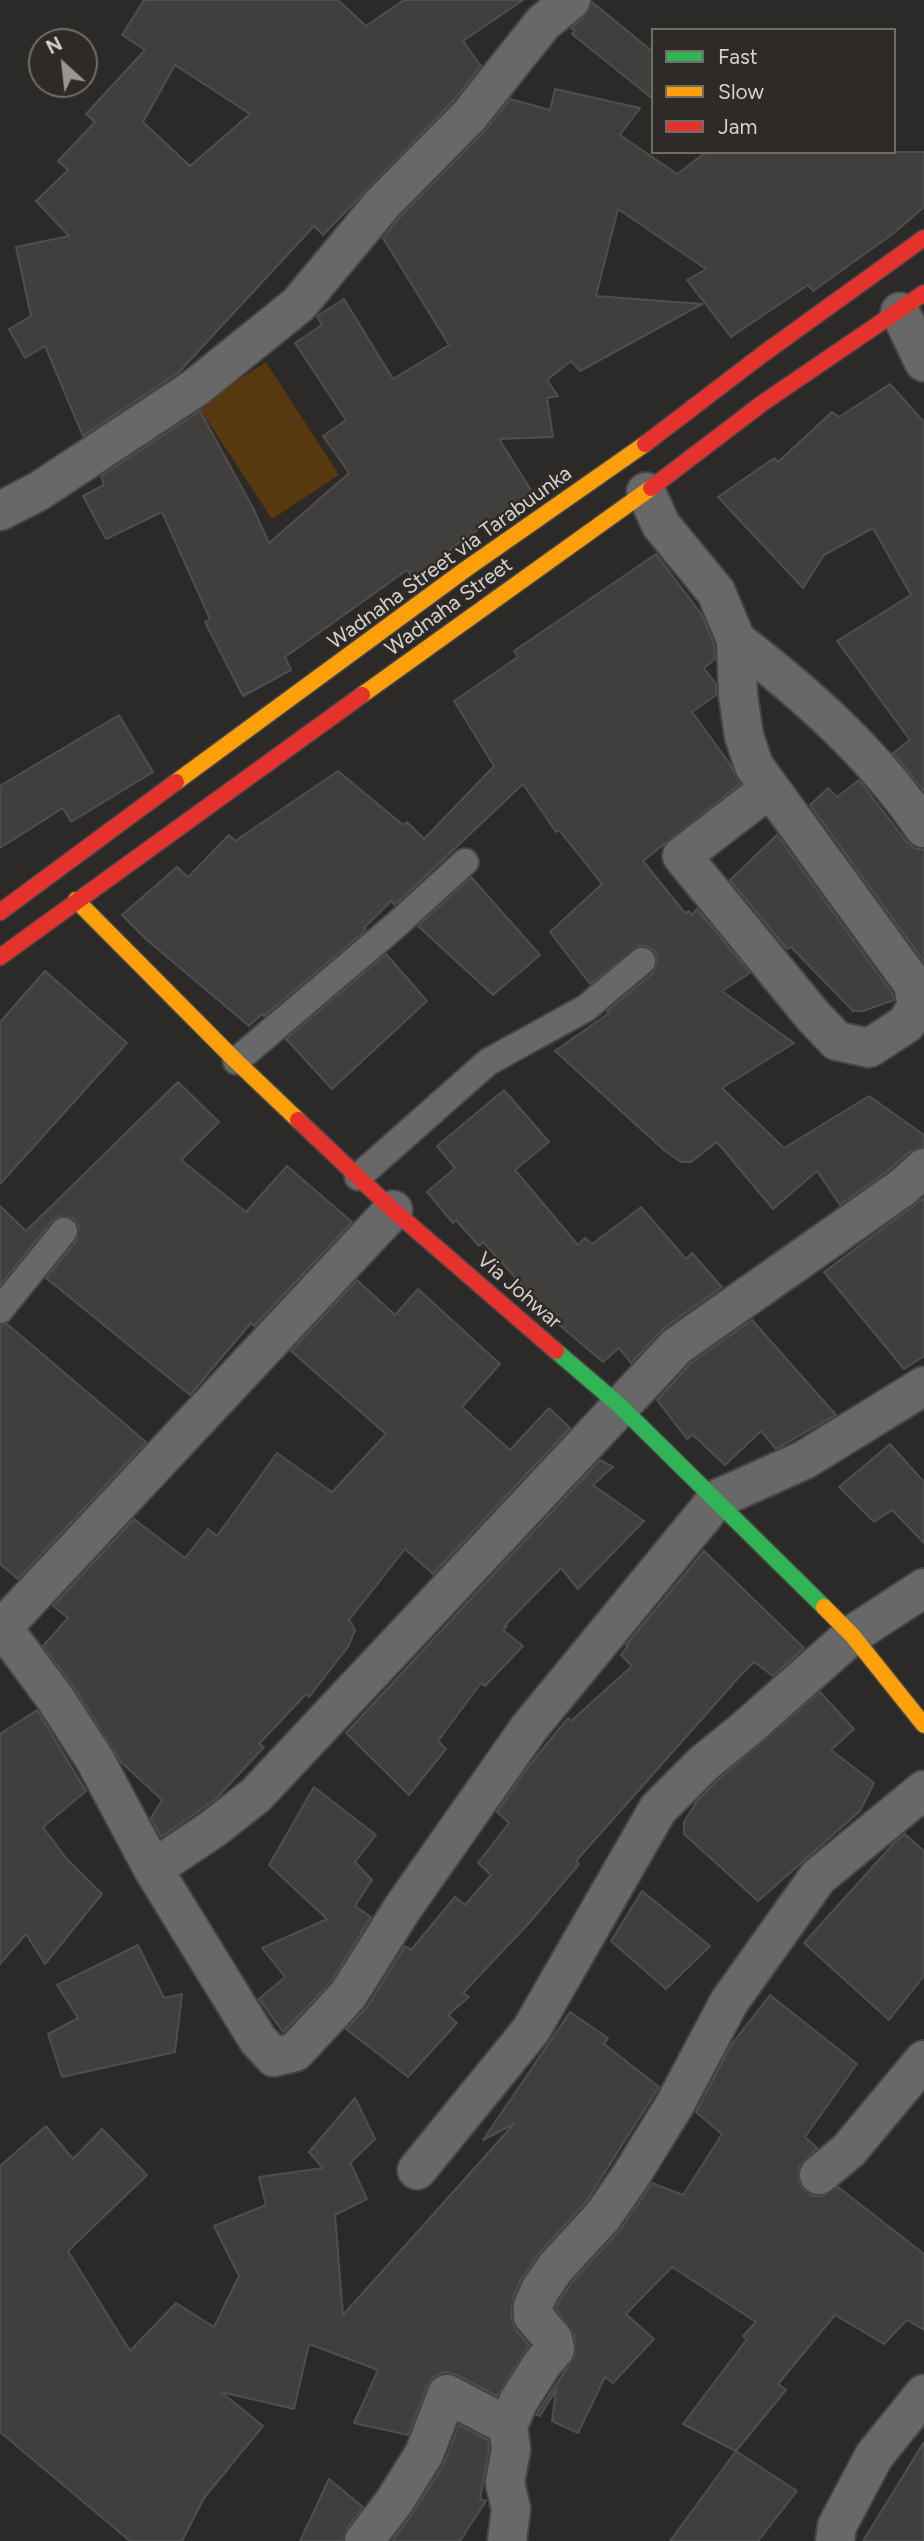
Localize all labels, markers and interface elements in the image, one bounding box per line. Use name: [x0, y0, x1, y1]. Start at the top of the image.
north arrow: [28, 28, 98, 98]
legend: [651, 28, 896, 154]
text: N: [42, 32, 66, 59]
text: Fast: [718, 44, 758, 69]
text: Slow: [718, 79, 764, 104]
text: Jam: [718, 114, 757, 139]
street label: Wadnaha Street via Tarabuunka: [323, 461, 577, 655]
street label: Wadnaha Street: [380, 552, 518, 662]
street label: Via Johwar: [472, 1247, 566, 1335]

